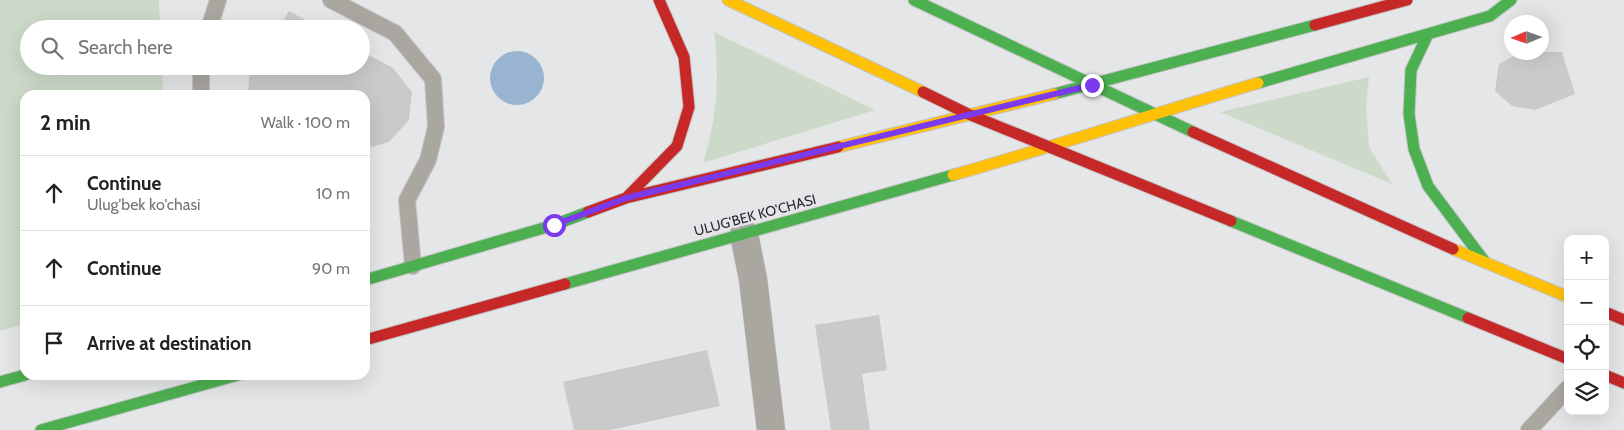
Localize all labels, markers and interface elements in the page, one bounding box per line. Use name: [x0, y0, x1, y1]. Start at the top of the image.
north arrow: [1504, 15, 1549, 60]
search box: [20, 20, 370, 75]
icon: search: [38, 34, 66, 62]
text: Search here: [78, 36, 172, 59]
route end: [1081, 74, 1104, 97]
text: 2 min: [40, 110, 91, 135]
text: Walk · 100 m: [261, 113, 350, 132]
text: Continue: [87, 172, 161, 195]
icon: ahead: [40, 179, 68, 207]
text: 10 m: [316, 184, 350, 203]
street label: ULUG'BEK KO'CHASI: [692, 190, 818, 240]
text: Ulug'bek ko'chasi: [87, 195, 200, 214]
route start: [543, 214, 566, 237]
map controls: [1564, 235, 1609, 415]
button: +: [1564, 235, 1609, 280]
icon: ahead: [40, 254, 68, 282]
text: Continue: [87, 257, 161, 280]
text: 90 m: [312, 259, 350, 278]
button: −: [1564, 280, 1609, 325]
button: locate: [1564, 325, 1609, 370]
icon: arrive: [40, 329, 68, 357]
text: Arrive at destination: [87, 332, 251, 355]
button: layers: [1564, 370, 1609, 415]

